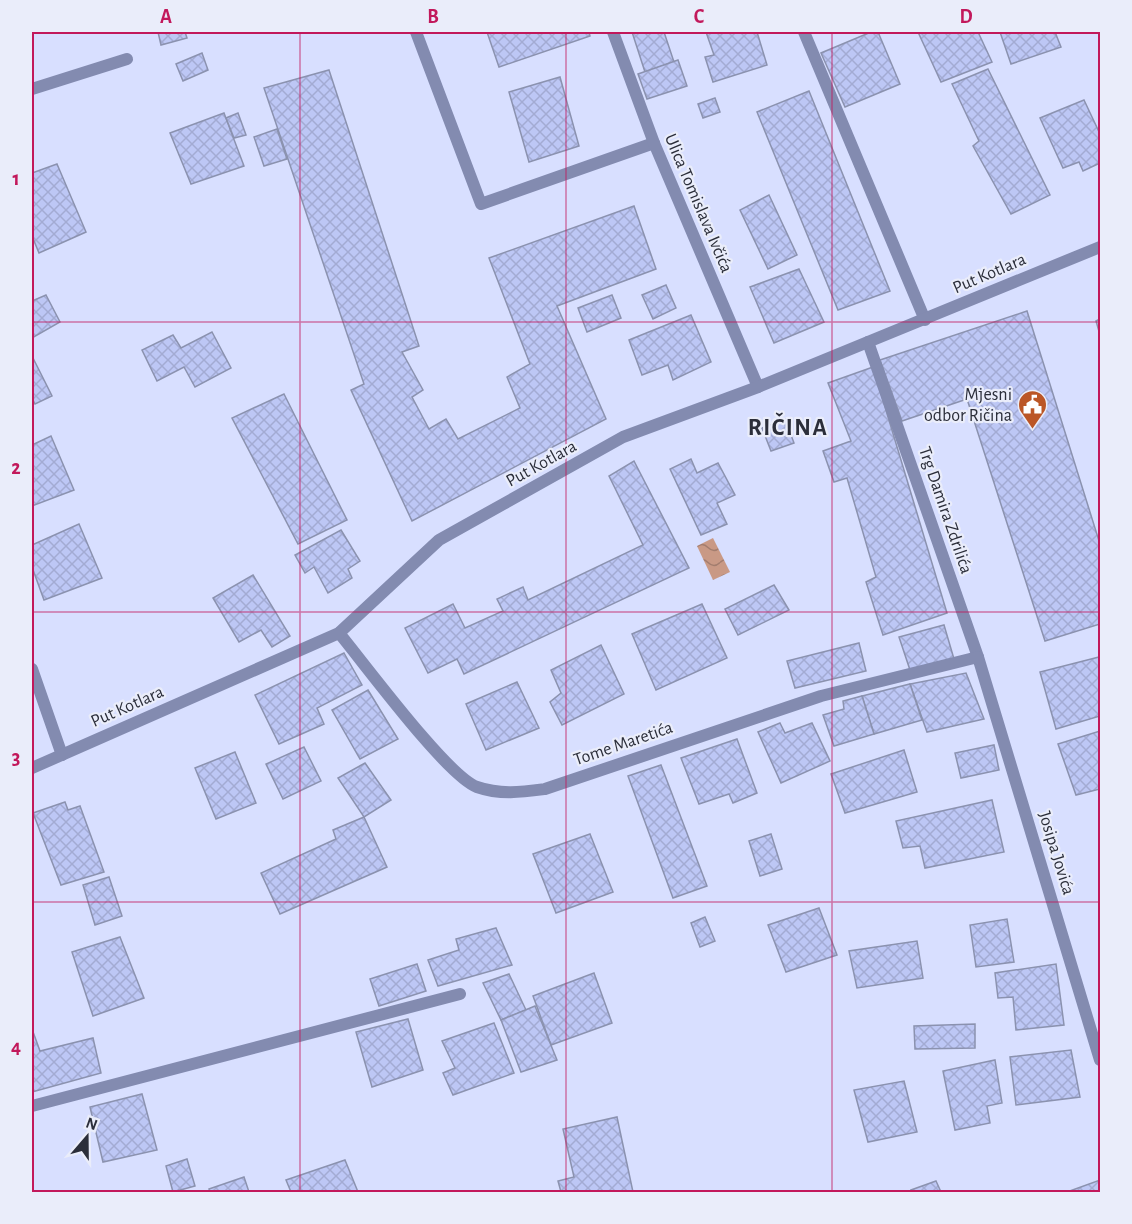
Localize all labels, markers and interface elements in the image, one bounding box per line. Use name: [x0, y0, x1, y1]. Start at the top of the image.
text: A: [160, 7, 172, 27]
text: B: [427, 7, 439, 27]
text: C: [694, 7, 705, 27]
text: D: [959, 7, 973, 27]
street label: Ulica Tomislava Ivčića: [661, 131, 735, 275]
text: 1: [12, 169, 20, 189]
street label: Put Kotlara: [950, 250, 1029, 297]
place label: Mjesni odbor Ričina: [924, 386, 1012, 425]
public building icon: Mjesni odbor Ričina: [1017, 388, 1049, 430]
district label: RIČINA: [748, 412, 828, 440]
street label: Put Kotlara: [503, 437, 580, 491]
street label: Trg Damira Zdrilića: [915, 444, 975, 576]
text: 2: [11, 458, 21, 478]
street label: Put Kotlara: [88, 683, 166, 731]
street label: Tome Maretića: [572, 719, 675, 769]
text: 3: [12, 748, 20, 768]
street label: Josipa Jovića: [1035, 809, 1077, 897]
text: 4: [11, 1037, 21, 1057]
north arrow: [57, 1107, 117, 1167]
text: N: [84, 1114, 100, 1133]

